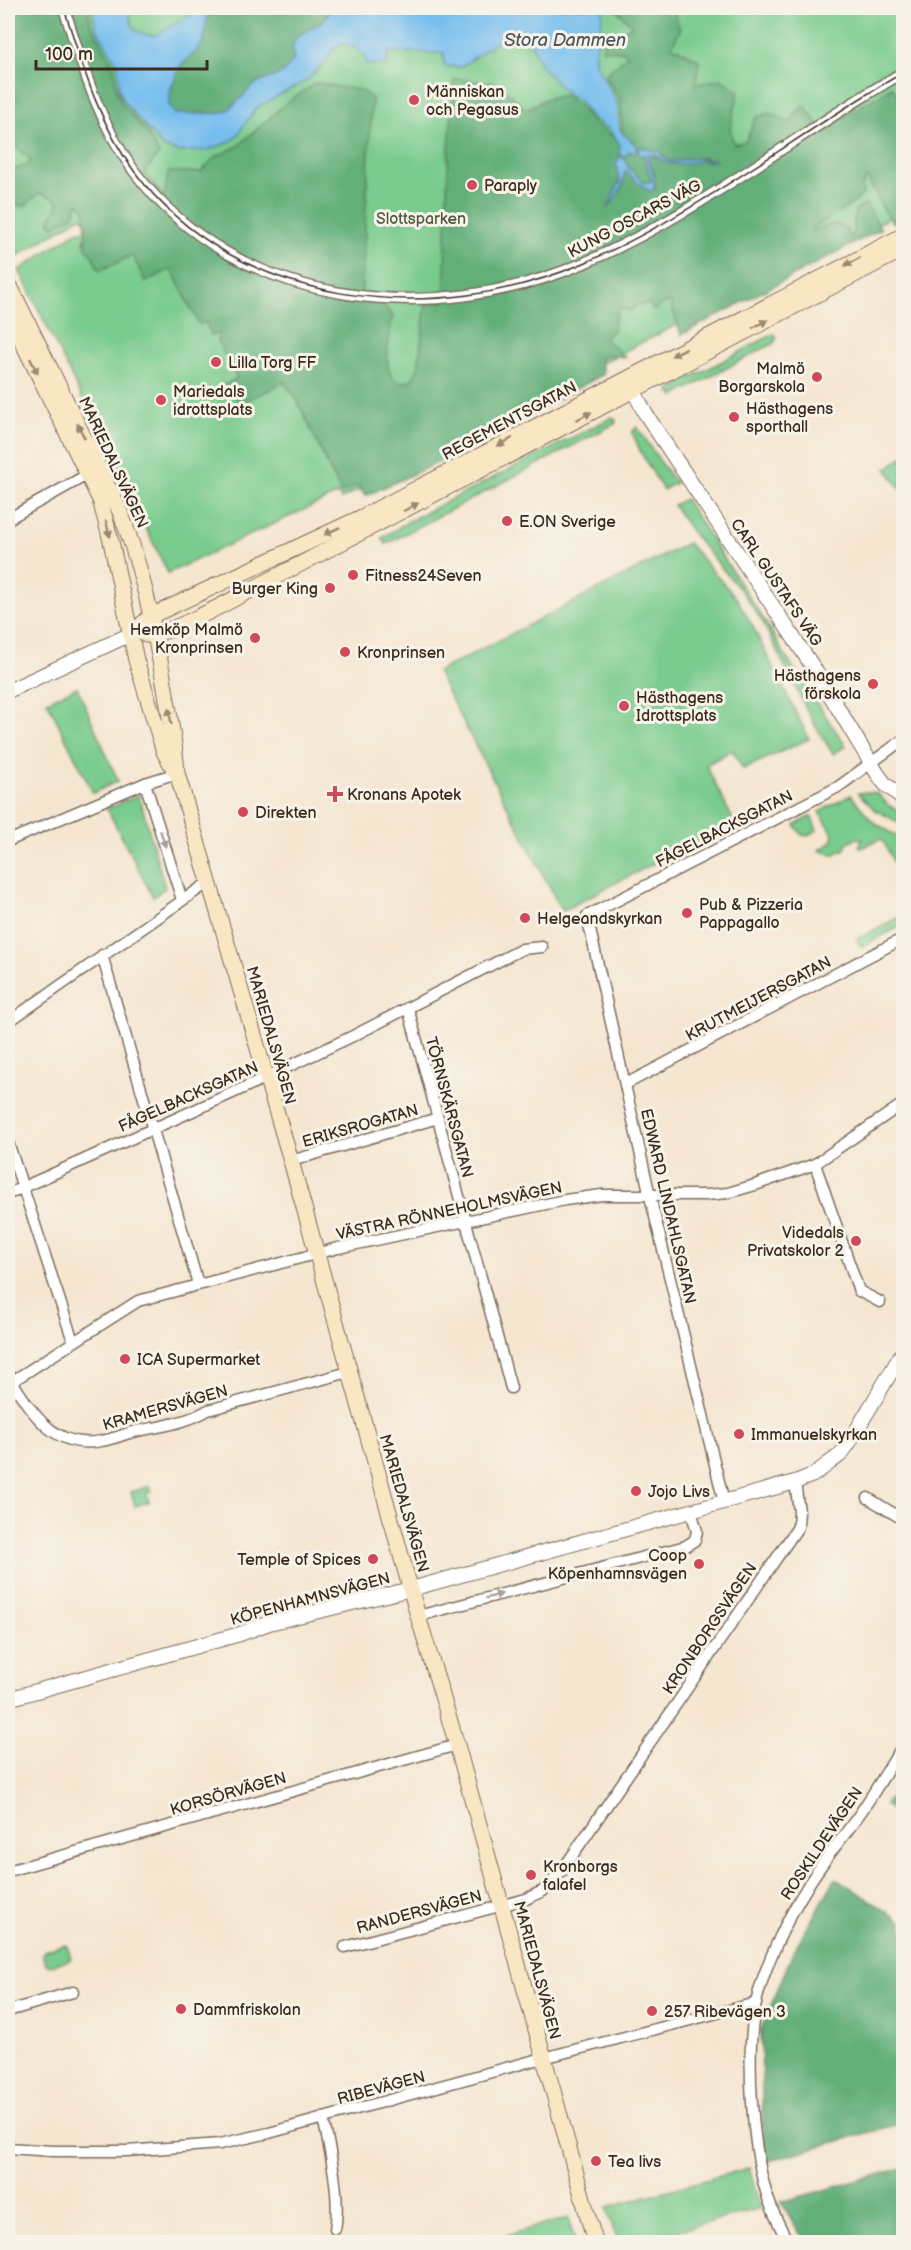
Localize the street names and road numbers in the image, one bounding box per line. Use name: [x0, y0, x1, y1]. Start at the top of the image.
street label: KUNG OSCARS VÄG: [564, 174, 705, 262]
street label: REGEMENTSGATAN: [439, 378, 580, 465]
street label: MARIEDALSVÄGEN: [74, 393, 153, 531]
street label: CARL GUSTAFS VÄG: [726, 514, 827, 650]
street label: FÅGELBACKSGATAN: [652, 785, 796, 872]
street label: KRUTMEIJERSGATAN: [683, 953, 835, 1046]
street label: MARIEDALSVÄGEN: [242, 964, 301, 1107]
street label: TÖRNSKÄRSGATAN: [421, 1034, 478, 1180]
street label: FÅGELBACKSGATAN: [115, 1056, 262, 1137]
street label: ERIKSROGATAN: [300, 1101, 421, 1152]
street label: EDWARD LINDAHLSGATAN: [636, 1107, 699, 1306]
street label: VÄSTRA RÖNNEHOLMSVÄGEN: [334, 1176, 564, 1245]
street label: KRAMERSVÄGEN: [100, 1380, 230, 1435]
street label: MARIEDALSVÄGEN: [375, 1432, 434, 1575]
street label: KRONBORGSVÄGEN: [658, 1558, 761, 1698]
street label: KÖPENHAMNSVÄGEN: [228, 1567, 393, 1630]
street label: KORSÖRVÄGEN: [168, 1767, 289, 1820]
street label: ROSKILDEVÄGEN: [776, 1783, 867, 1904]
street label: RANDERSVÄGEN: [354, 1885, 484, 1938]
street label: MARIEDALSVÄGEN: [509, 1898, 566, 2042]
street label: RIBEVÄGEN: [335, 2066, 427, 2109]

